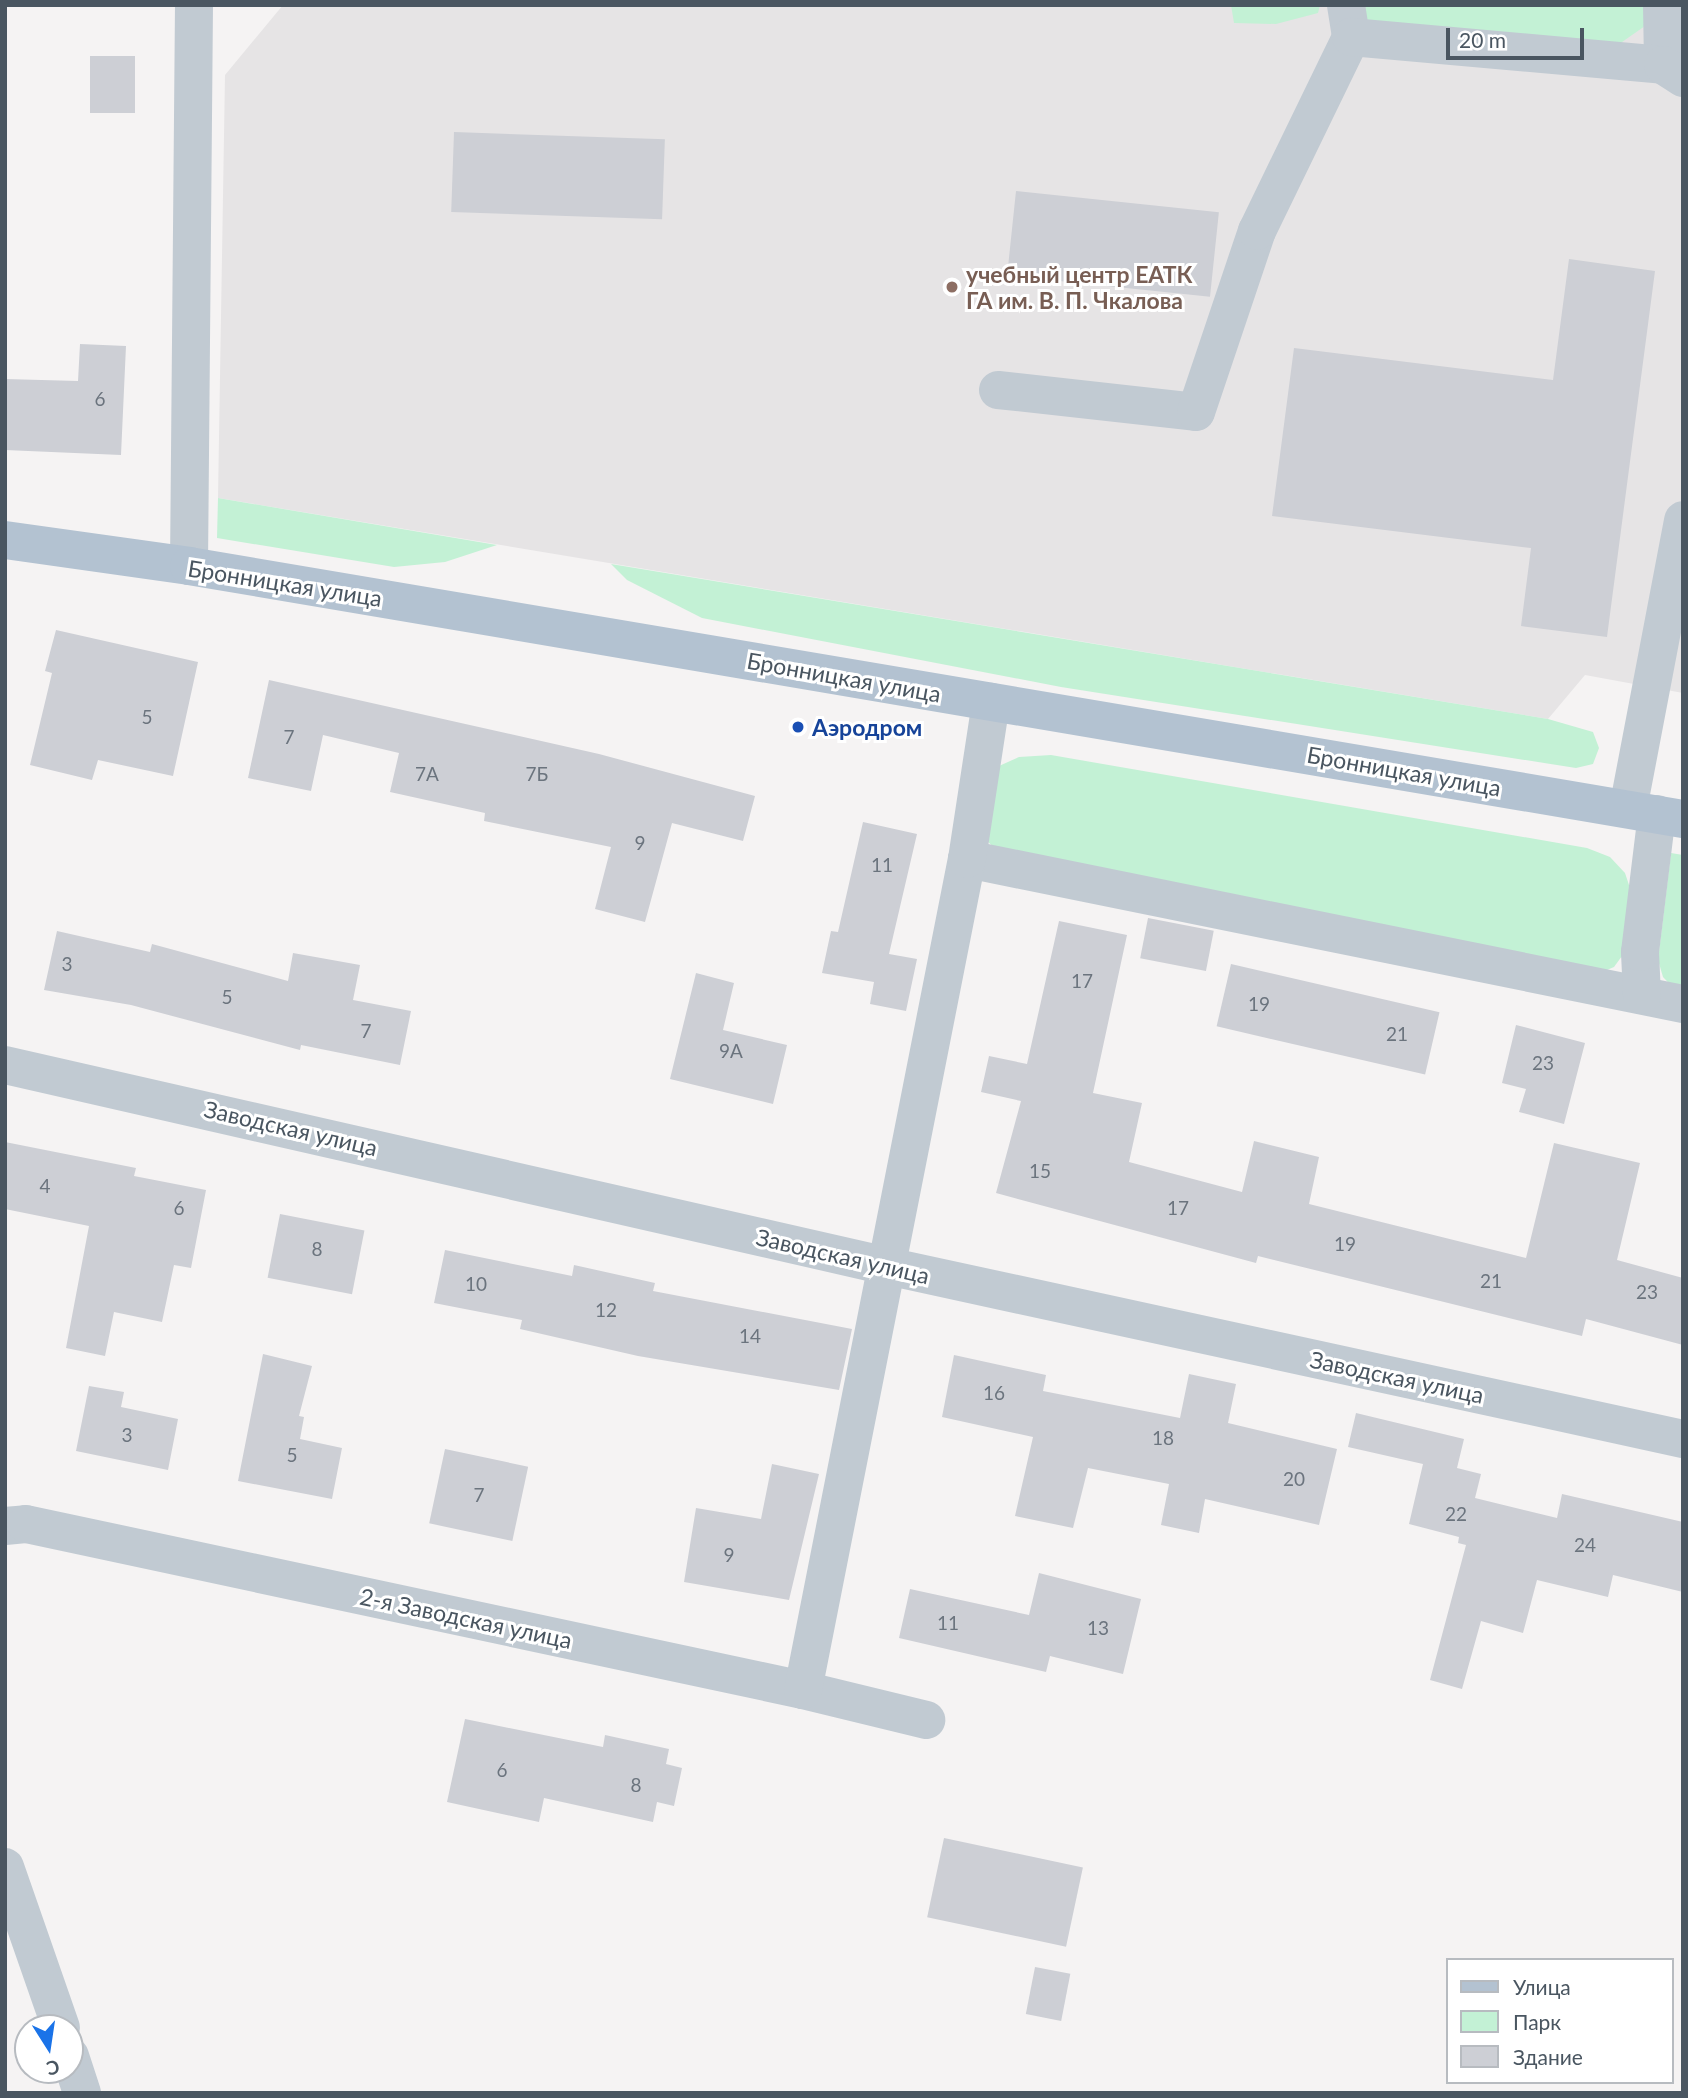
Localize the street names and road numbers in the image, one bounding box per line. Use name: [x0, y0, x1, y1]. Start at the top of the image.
street label: Бронницкая улица: [186, 554, 384, 612]
street label: Бронницкая улица: [745, 646, 943, 708]
street label: Бронницкая улица: [1305, 740, 1503, 802]
street label: Заводская улица: [202, 1095, 380, 1161]
street label: Заводская улица: [754, 1223, 932, 1289]
street label: Заводская улица: [1308, 1345, 1486, 1409]
street label: 2-я Заводская улица: [357, 1582, 575, 1654]

